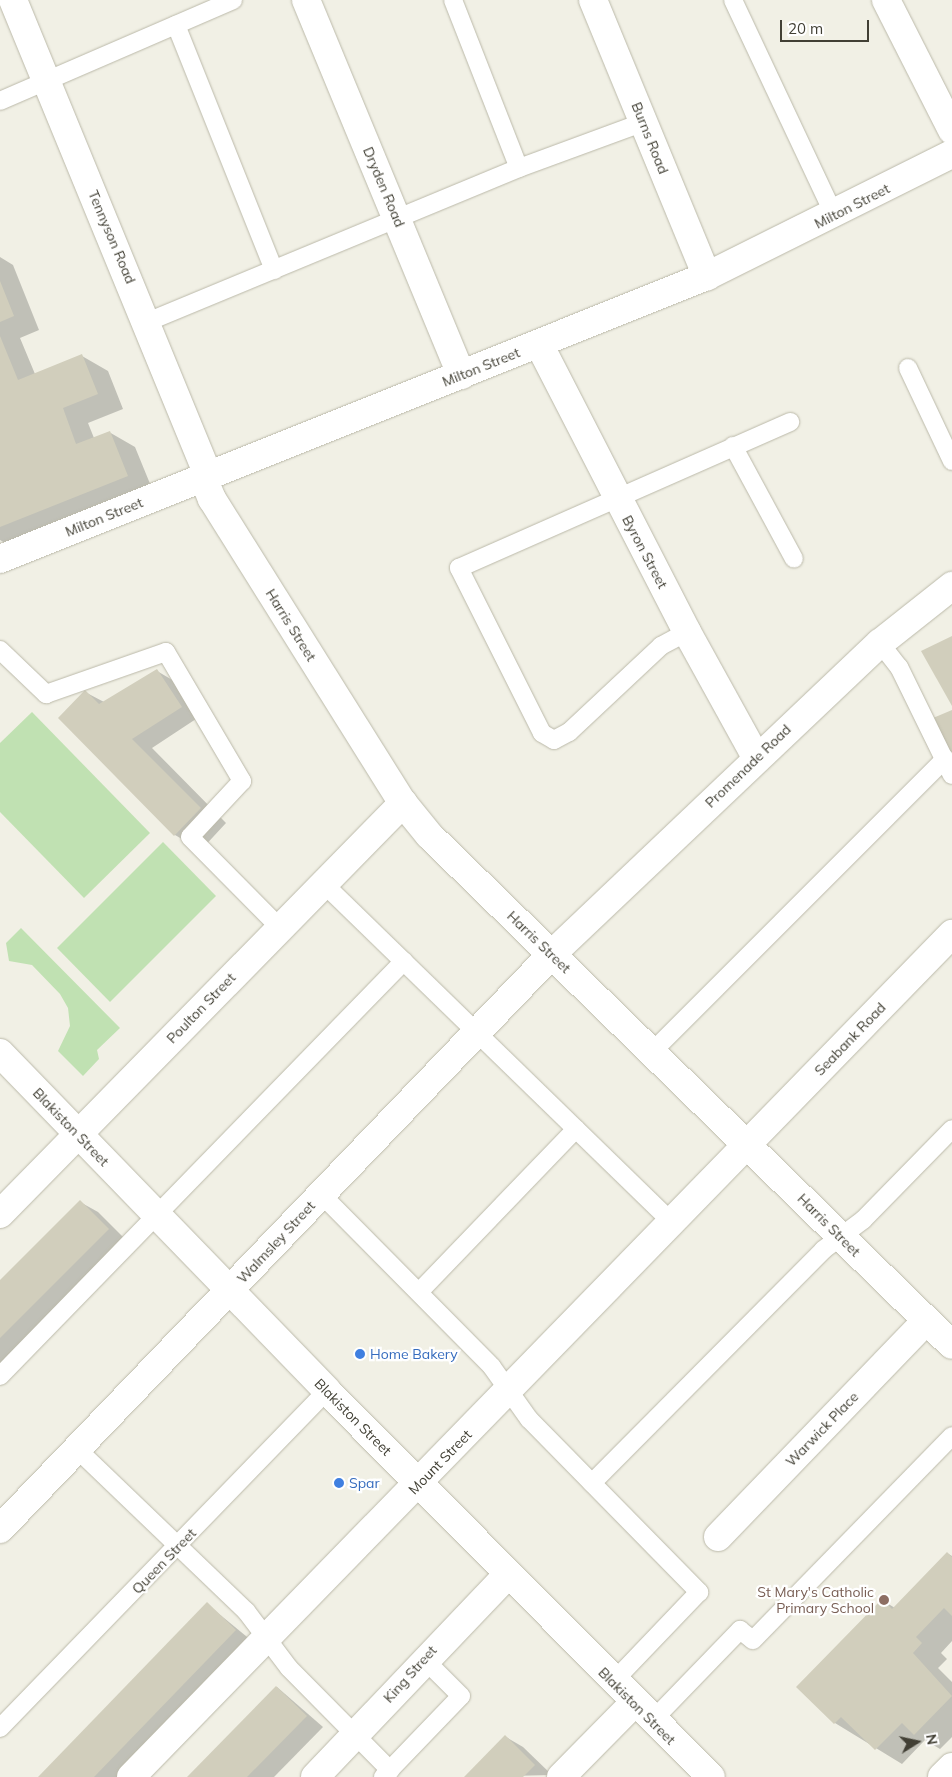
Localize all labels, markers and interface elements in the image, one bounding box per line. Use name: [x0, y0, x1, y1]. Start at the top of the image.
scale bar: [782, 10, 871, 42]
text: 20 m: [788, 19, 823, 38]
street label: Burns Road: [628, 100, 672, 176]
street label: Dryden Road: [360, 144, 408, 230]
street label: Milton Street: [812, 180, 892, 232]
street label: Tennyson Road: [85, 188, 139, 286]
street label: Milton Street: [440, 344, 522, 390]
street label: Milton Street: [63, 494, 145, 540]
street label: Byron Street: [619, 513, 671, 591]
street label: Harris Street: [262, 586, 320, 664]
street label: Promenade Road: [702, 721, 794, 811]
street label: Harris Street: [504, 907, 574, 977]
street label: Poulton Street: [163, 969, 239, 1047]
street label: Seabank Road: [811, 999, 889, 1079]
street label: Blakiston Street: [30, 1084, 112, 1170]
street label: Harris Street: [794, 1190, 864, 1260]
street label: Walmsley Street: [234, 1197, 318, 1287]
place label: Home Bakery: [370, 1346, 458, 1362]
marker: Home Bakery: [354, 1348, 366, 1360]
street label: Blakiston Street: [311, 1375, 395, 1459]
street label: Warwick Place: [782, 1388, 862, 1470]
street label: Mount Street: [405, 1426, 475, 1498]
place label: Spar: [349, 1475, 380, 1491]
marker: Spar: [333, 1477, 345, 1489]
street label: Queen Street: [129, 1525, 199, 1597]
place label: St Mary's Catholic Primary School: [757, 1584, 874, 1616]
marker: St Mary's Catholic Primary School: [878, 1594, 890, 1606]
street label: King Street: [380, 1642, 440, 1706]
street label: Blakiston Street: [595, 1664, 679, 1748]
north arrow: [892, 1717, 942, 1767]
text: N: [922, 1733, 942, 1746]

